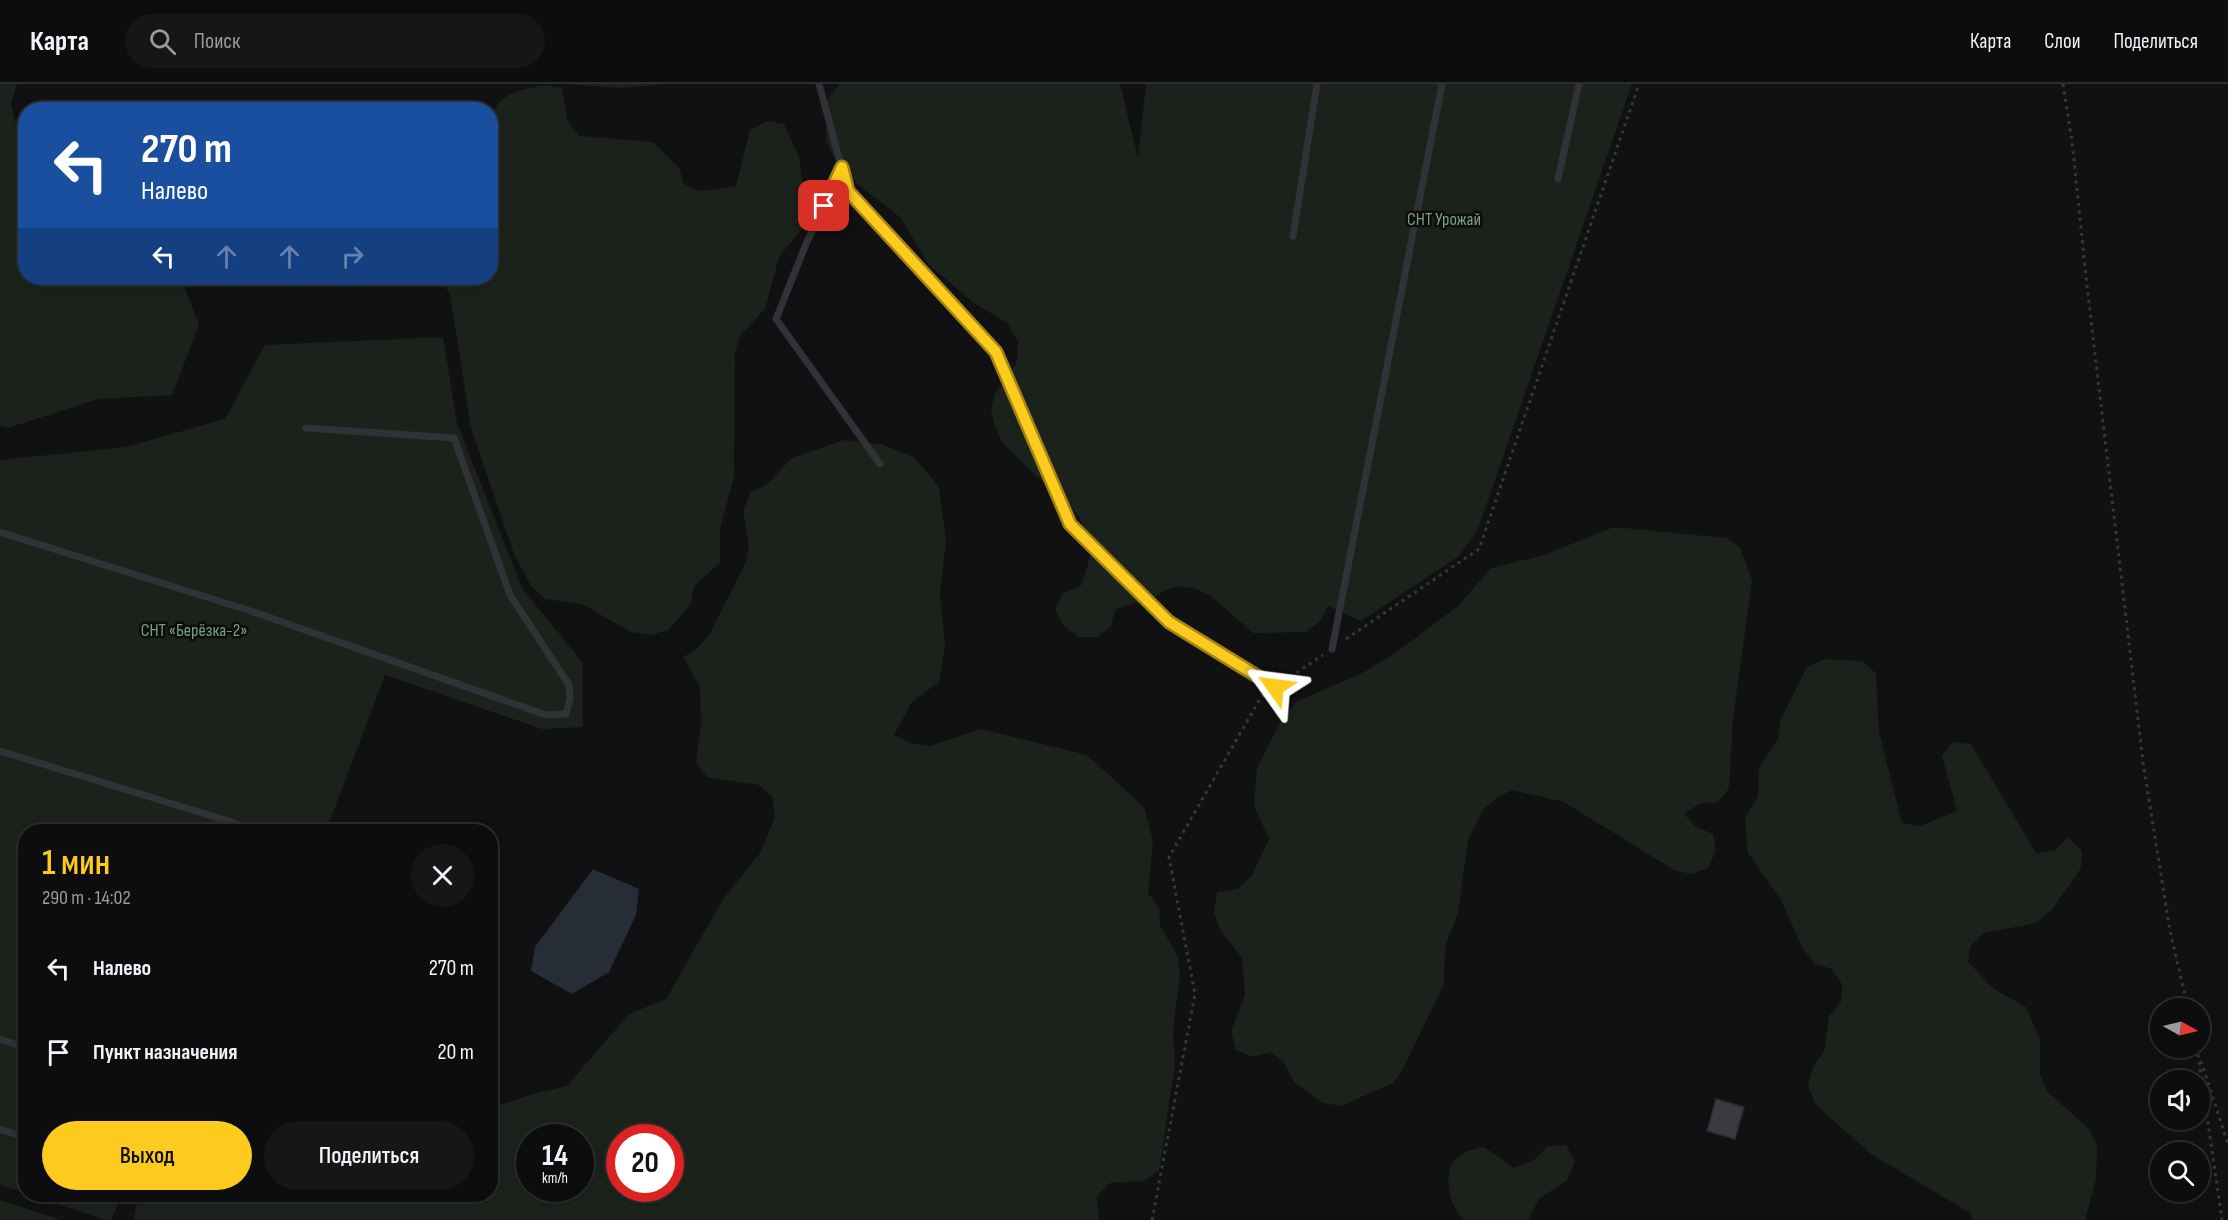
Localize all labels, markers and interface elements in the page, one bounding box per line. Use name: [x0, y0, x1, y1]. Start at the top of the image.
search box: [125, 14, 545, 68]
text: Карта: [30, 25, 89, 58]
icon: search: [146, 25, 179, 58]
text: Поиск: [194, 28, 240, 55]
text: Карта: [1970, 29, 2011, 54]
text: Слои: [2044, 29, 2080, 54]
text: Поделиться: [2113, 29, 2198, 54]
text: 270 m: [141, 124, 232, 175]
icon: left: [42, 126, 120, 204]
text: Налево: [141, 175, 208, 207]
pin: [798, 180, 849, 231]
icon: arrive: [807, 189, 840, 222]
park label: СНТ Урожай: [1407, 209, 1481, 230]
icon: left: [147, 240, 180, 273]
icon: ahead: [210, 240, 243, 273]
icon: ahead: [273, 240, 306, 273]
icon: right: [336, 240, 369, 273]
park label: СНТ «Берёзка-2»: [141, 620, 247, 641]
position arrow: [1243, 655, 1307, 719]
text: 1 мин: [42, 842, 110, 885]
button: close: [411, 844, 474, 907]
text: 290 m · 14:02: [42, 886, 131, 910]
icon: left: [42, 952, 75, 985]
text: Налево: [93, 955, 151, 982]
text: 270 m: [429, 955, 474, 982]
north arrow: [2150, 998, 2210, 1058]
map controls: [2150, 998, 2210, 1202]
icon: arrive: [42, 1036, 75, 1069]
text: Пункт назначения: [93, 1039, 237, 1066]
text: 20 m: [438, 1039, 474, 1066]
button: sound: [2150, 1070, 2210, 1130]
button: Выход: [42, 1121, 252, 1190]
button: Поделиться: [264, 1121, 474, 1190]
speed limit sign: 20: [606, 1124, 684, 1202]
text: 14: [542, 1138, 568, 1174]
button: search: [2150, 1142, 2210, 1202]
text: km/h: [542, 1169, 568, 1188]

